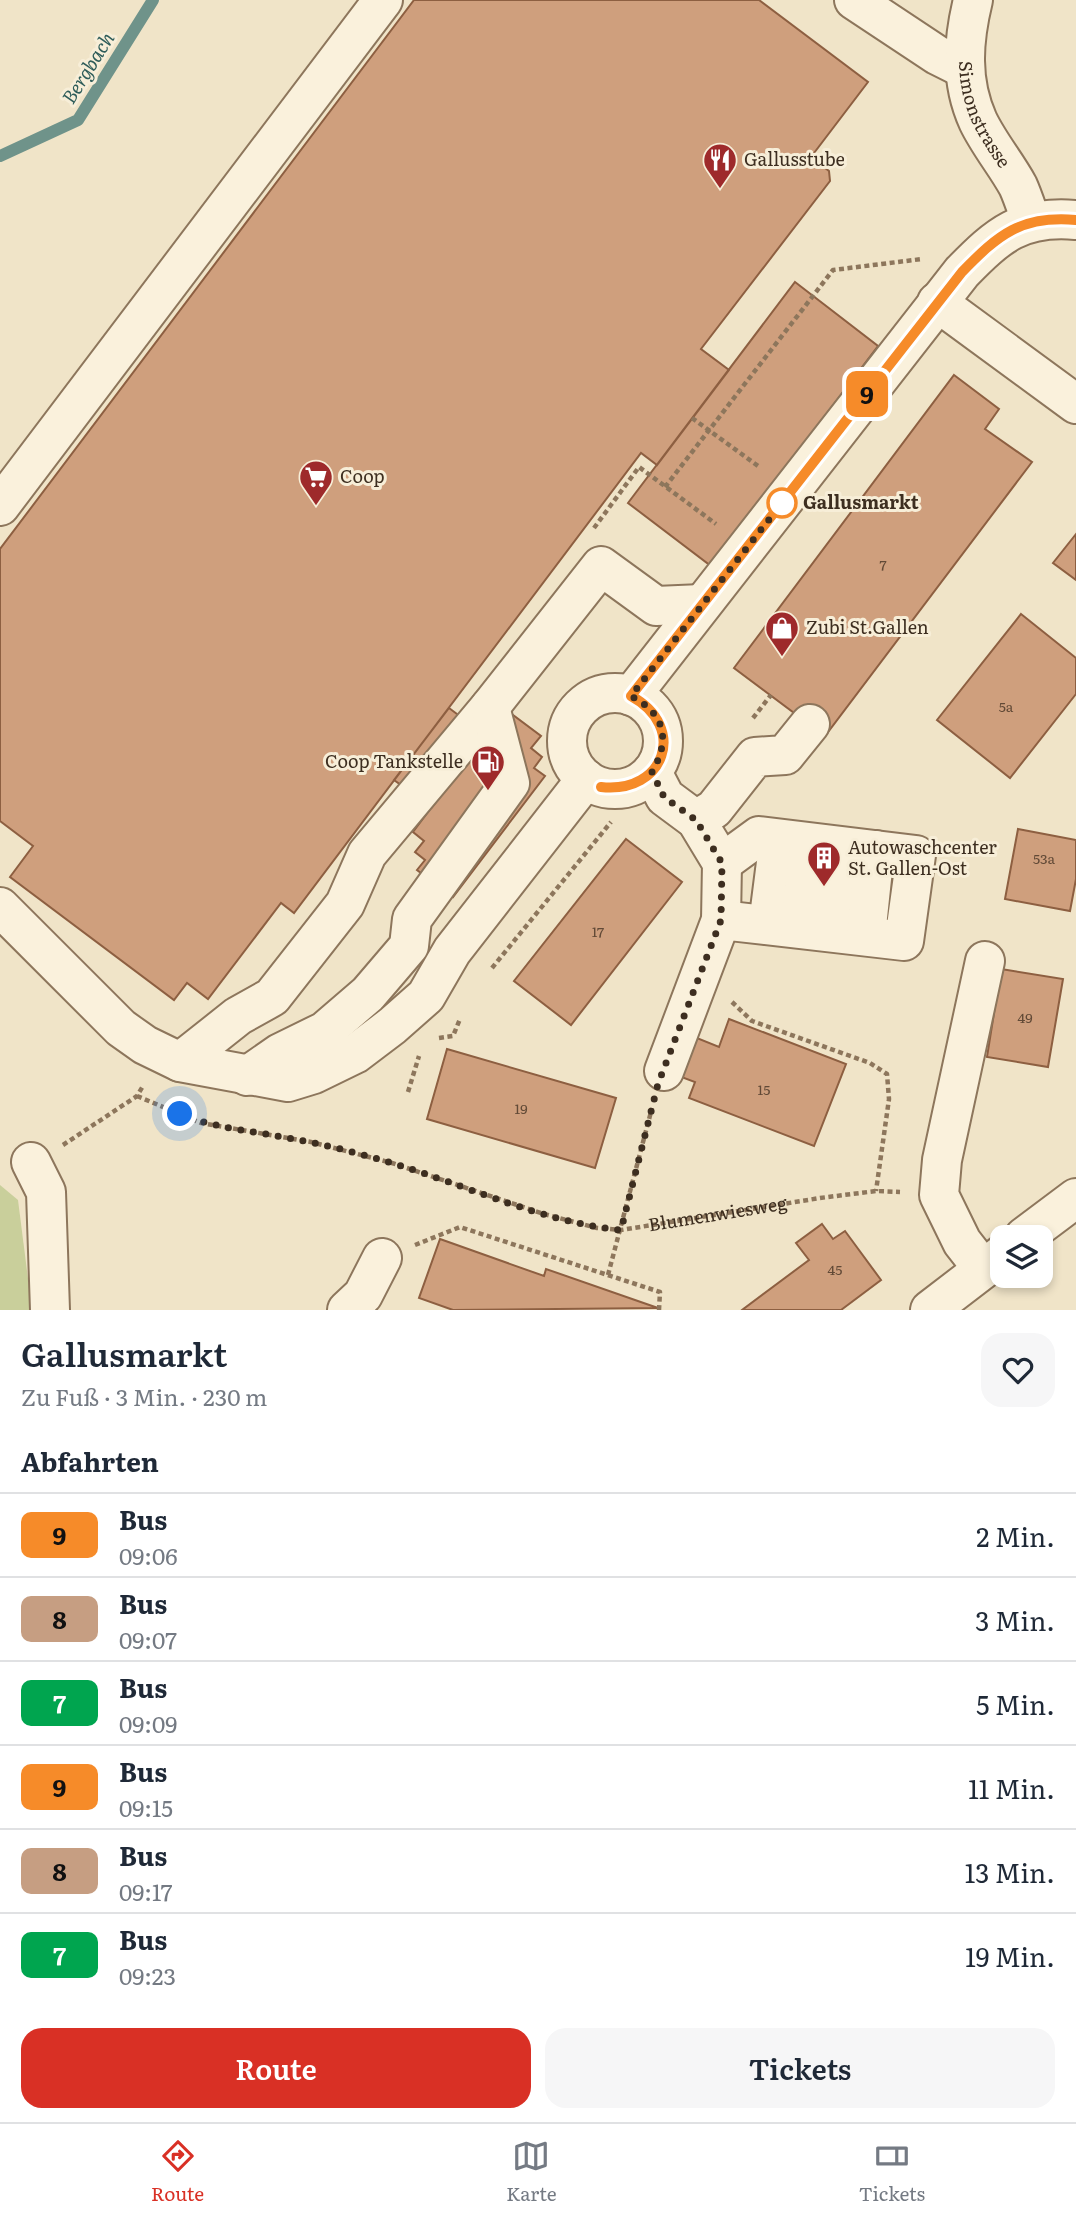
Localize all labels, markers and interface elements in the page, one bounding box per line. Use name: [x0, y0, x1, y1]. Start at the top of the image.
water label: Bergbach: [54, 26, 120, 109]
street label: Simonstrasse: [953, 60, 1018, 173]
restaurant icon: Gallusstube: [701, 141, 739, 190]
place label: Gallusstube: [744, 145, 845, 172]
line badge: 9: [844, 371, 890, 417]
text: 9: [860, 376, 874, 411]
supermarket icon: Coop: [297, 458, 335, 507]
place label: Coop: [340, 462, 385, 489]
marker: Gallusmarkt: [767, 488, 797, 518]
place label: Gallusmarkt: [803, 488, 919, 515]
house number: 7: [879, 554, 887, 574]
shop icon: Zubi St.Gallen: [763, 609, 801, 658]
place label: Zubi St.Gallen: [806, 613, 929, 640]
house number: 5a: [999, 696, 1014, 716]
fuel station icon: Coop Tankstelle: [469, 743, 507, 792]
place label: Coop Tankstelle: [325, 747, 463, 774]
place label: Autowaschcenter St. Gallen-Ost: [848, 833, 997, 881]
building icon: Autowaschcenter St. Gallen-Ost: [805, 839, 843, 888]
house number: 53a: [1033, 848, 1056, 868]
house number: 17: [592, 921, 604, 941]
house number: 49: [1017, 1007, 1033, 1027]
house number: 15: [758, 1079, 770, 1099]
your location: [162, 1096, 197, 1131]
house number: 19: [514, 1098, 528, 1118]
street label: Blumenwiesweg: [646, 1188, 790, 1237]
map controls: [990, 1225, 1053, 1288]
button: layers: [990, 1225, 1053, 1288]
house number: 45: [828, 1259, 842, 1279]
text: Gallusmarkt: [21, 1328, 227, 1377]
button: heart: [981, 1333, 1055, 1407]
text: Zu Fuß · 3 Min. · 230 m: [21, 1379, 267, 1413]
text: Abfahrten: [21, 1441, 159, 1480]
text: Bus: [119, 1499, 167, 1538]
text: 2 Min.: [976, 1516, 1055, 1555]
text: 9: [53, 1517, 66, 1552]
text: 09:06: [119, 1538, 178, 1572]
text: Bus: [119, 1583, 167, 1622]
text: 3 Min.: [975, 1600, 1055, 1639]
text: 8: [52, 1601, 67, 1636]
text: 09:07: [119, 1622, 177, 1656]
text: Bus: [119, 1667, 167, 1706]
text: 5 Min.: [976, 1684, 1055, 1723]
text: 7: [53, 1685, 66, 1720]
text: 09:09: [119, 1706, 177, 1740]
text: Bus: [119, 1751, 167, 1790]
text: 11 Min.: [968, 1768, 1055, 1807]
text: 9: [53, 1769, 66, 1804]
text: 09:15: [119, 1790, 173, 1824]
text: Bus: [119, 1835, 167, 1874]
text: 13 Min.: [965, 1852, 1055, 1891]
text: 8: [52, 1853, 67, 1888]
text: 09:17: [119, 1874, 172, 1908]
text: Bus: [119, 1919, 167, 1958]
text: 19 Min.: [965, 1936, 1055, 1975]
text: 7: [53, 1937, 66, 1972]
text: 09:23: [119, 1958, 176, 1992]
button: Route: [21, 2028, 531, 2108]
button: Tickets: [545, 2028, 1055, 2108]
tab: Route: [151, 2137, 204, 2207]
tab: Karte: [506, 2137, 557, 2207]
tab: Tickets: [859, 2137, 925, 2207]

